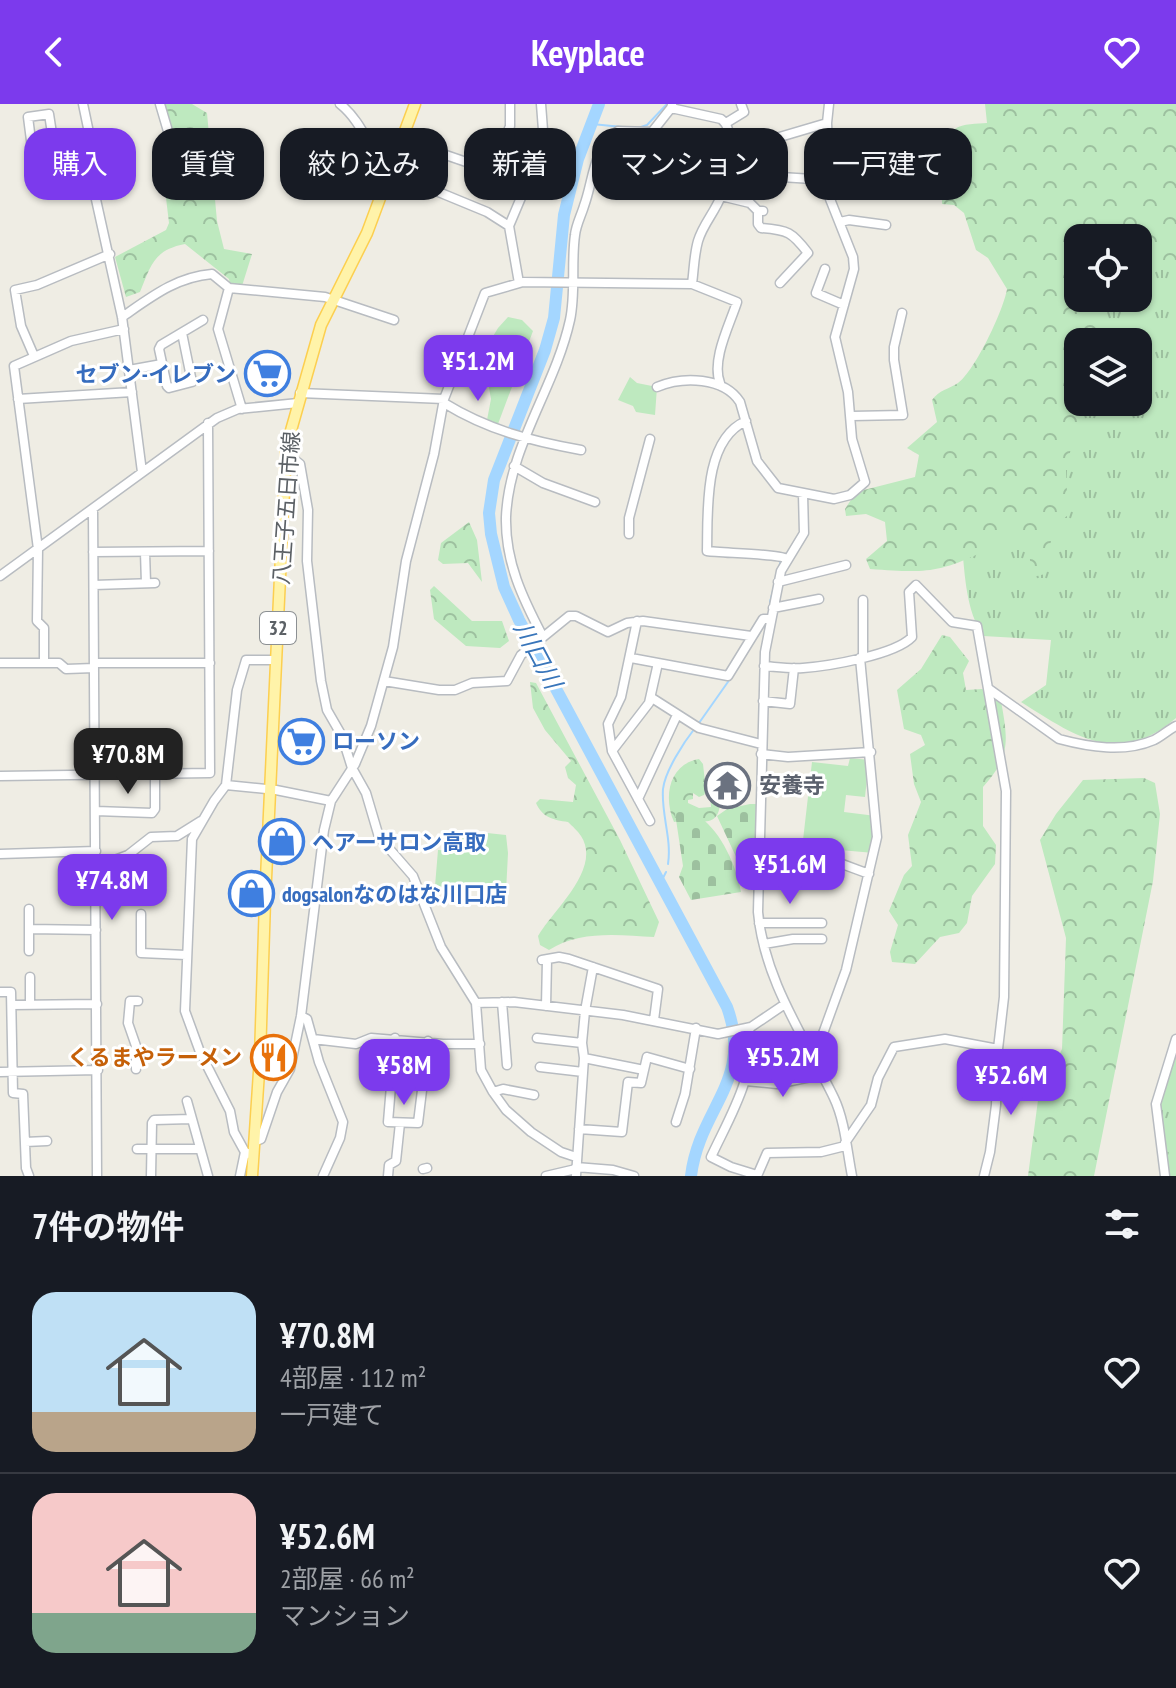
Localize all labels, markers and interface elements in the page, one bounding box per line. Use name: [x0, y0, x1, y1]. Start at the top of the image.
text: Keyplace: [531, 29, 645, 76]
icon: back: [32, 30, 76, 74]
icon: heart: [1100, 30, 1144, 74]
chip: 購入: [24, 128, 136, 200]
chip: 賃貸: [152, 128, 264, 200]
chip: 絞り込み: [280, 128, 448, 200]
chip: 新着: [464, 128, 576, 200]
chip: マンション: [592, 128, 788, 200]
chip: 一戸建て: [804, 128, 972, 200]
map controls: [1064, 224, 1152, 416]
button: locate: [1064, 224, 1152, 312]
button: layers: [1064, 328, 1152, 416]
pin: ¥51.2M: [413, 335, 543, 403]
text: ¥51.2M: [442, 344, 514, 377]
supermarket icon: セブン-イレブン: [243, 350, 291, 398]
place label: セブン-イレブン: [75, 360, 236, 388]
street label: 八王子五日市線: [267, 430, 305, 586]
road number: 32: [260, 612, 296, 644]
water label: 川口川: [507, 616, 570, 697]
supermarket icon: ローソン: [277, 717, 325, 765]
place label: ローソン: [332, 727, 420, 755]
pin: ¥70.8M: [63, 728, 193, 796]
text: ¥70.8M: [92, 737, 164, 770]
temple icon: 安養寺: [704, 761, 752, 809]
place label: 安養寺: [759, 771, 825, 799]
shop icon: ヘアーサロン高取: [257, 818, 305, 866]
place label: ヘアーサロン高取: [312, 828, 486, 856]
pin: ¥51.6M: [725, 838, 855, 906]
text: ¥51.6M: [754, 847, 826, 880]
pin: ¥74.8M: [47, 854, 177, 922]
text: ¥74.8M: [76, 863, 148, 896]
shop icon: dogsalonなのはな川口店: [227, 870, 275, 918]
place label: dogsalonなのはな川口店: [282, 880, 507, 908]
pin: ¥55.2M: [718, 1031, 848, 1099]
restaurant icon: くるまやラーメン: [249, 1033, 297, 1081]
pin: ¥58M: [357, 1039, 451, 1107]
text: ¥55.2M: [747, 1040, 819, 1073]
place label: くるまやラーメン: [67, 1043, 242, 1071]
text: ¥58M: [377, 1048, 431, 1081]
pin: ¥52.6M: [946, 1049, 1076, 1117]
text: ¥52.6M: [975, 1058, 1047, 1091]
icon: filters: [1100, 1202, 1144, 1246]
text: 7件の物件: [32, 1204, 184, 1248]
text: ¥70.8M: [280, 1313, 375, 1357]
icon: home: [96, 1324, 192, 1420]
icon: heart: [1100, 1350, 1144, 1394]
text: 4部屋 · 112 m²: [280, 1361, 426, 1394]
text: 一戸建て: [280, 1398, 384, 1431]
text: ¥52.6M: [280, 1514, 375, 1558]
icon: home: [96, 1525, 192, 1621]
icon: heart: [1100, 1551, 1144, 1595]
text: 2部屋 · 66 m²: [280, 1562, 415, 1595]
text: マンション: [280, 1599, 410, 1632]

